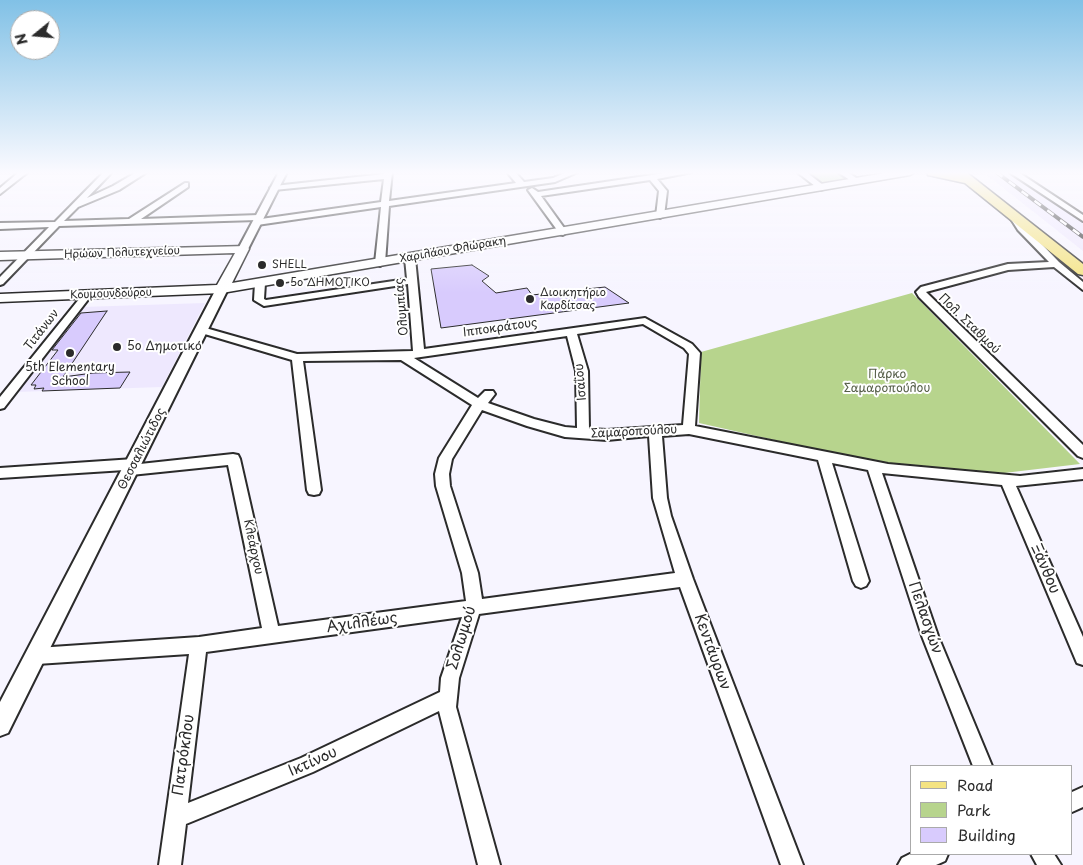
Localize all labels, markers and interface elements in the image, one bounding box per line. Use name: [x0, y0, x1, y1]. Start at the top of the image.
north arrow: [10, 10, 60, 60]
text: N: [9, 31, 33, 48]
street label: Χαριλάου Φλώρακη: [399, 234, 507, 266]
street label: Ηρώων Πολυτεχνείου: [64, 244, 180, 262]
place label: SHELL: [272, 258, 307, 272]
marker: SHELL: [256, 259, 268, 271]
place label: 5ο ΔΗΜΟΤΙΚΟ: [290, 276, 370, 290]
marker: 5ο ΔΗΜΟΤΙΚΟ: [274, 277, 286, 289]
street label: Ολυμπίας: [392, 278, 412, 336]
street label: Κουμουνδούρου: [70, 286, 152, 302]
place label: Διοικητήριο Καρδίτσας: [540, 286, 606, 312]
street label: Πολ. Σταθμού: [935, 291, 1003, 357]
marker: Διοικητήριο Καρδίτσας: [524, 293, 536, 305]
street label: Τιτάνων: [22, 307, 62, 353]
street label: Ιπποκράτους: [462, 316, 538, 340]
place label: 5ο Δημοτικό: [127, 340, 202, 354]
marker: 5ο Δημοτικό: [111, 341, 123, 353]
marker: 5th Elementary School: [64, 347, 76, 359]
place label: 5th Elementary School: [25, 361, 115, 389]
street label: Ισαΐου: [572, 363, 590, 401]
park label: Πάρκο Σαμαροπούλου: [844, 368, 930, 396]
street label: Θεσσαλιώτιδος: [115, 406, 169, 492]
street label: Σαμαροπούλου: [590, 423, 678, 441]
street label: Κλεάρχου: [240, 518, 266, 576]
street label: Ξάνθου: [1027, 541, 1063, 597]
street label: Πελασγών: [904, 579, 946, 657]
street label: Σολωμού: [444, 604, 480, 672]
street label: Αχιλλέως: [325, 609, 399, 637]
street label: Κεντάυρων: [690, 611, 734, 693]
street label: Πατρόκλου: [169, 713, 199, 797]
street label: Ικτίνου: [286, 743, 340, 781]
legend: [910, 765, 1073, 855]
text: Road: [957, 773, 993, 796]
text: Park: [957, 798, 991, 821]
text: Building: [957, 823, 1016, 846]

